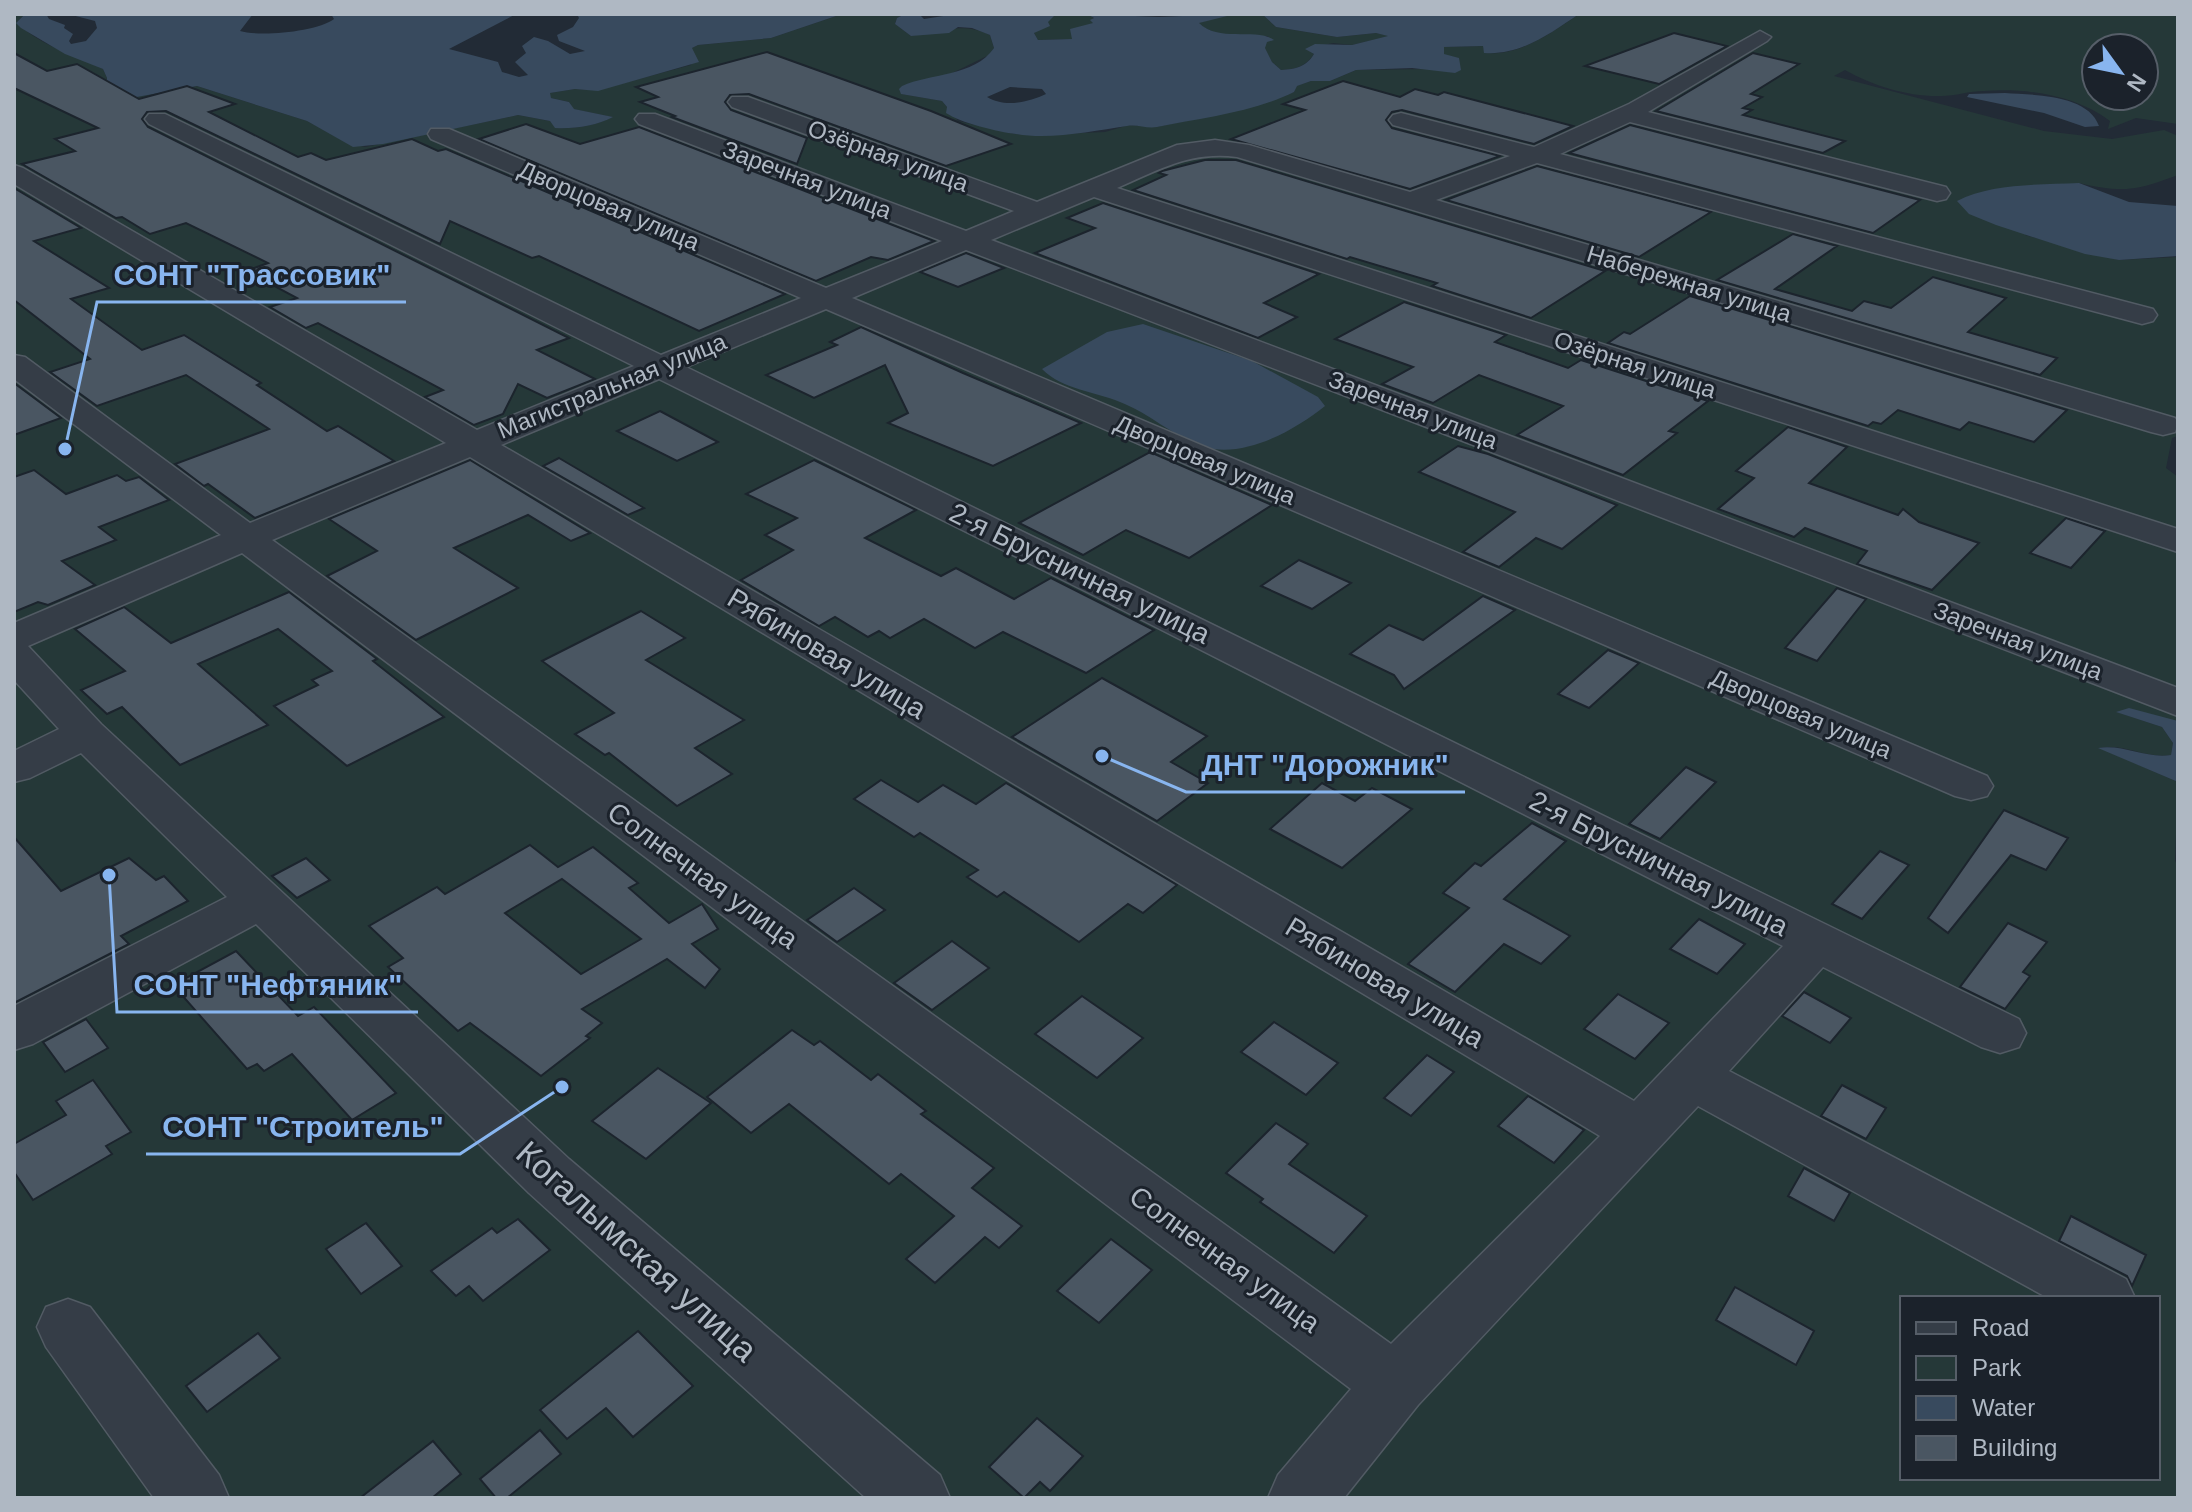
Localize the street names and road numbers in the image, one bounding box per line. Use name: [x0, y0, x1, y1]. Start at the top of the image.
street label: Озёрная улица: [804, 114, 973, 197]
street label: Заречная улица: [719, 135, 896, 224]
street label: Дворцовая улица: [515, 155, 704, 256]
street label: Набережная улица: [1584, 240, 1795, 328]
street label: Озёрная улица: [1551, 326, 1720, 404]
street label: Магистральная улица: [494, 327, 731, 444]
street label: Заречная улица: [1325, 365, 1502, 454]
street label: Дворцовая улица: [1111, 409, 1300, 510]
street label: 2-я Брусничная улица: [945, 497, 1215, 650]
street label: Рябиновая улица: [722, 582, 932, 725]
street label: Заречная улица: [1930, 596, 2107, 685]
street label: Дворцовая улица: [1707, 663, 1896, 764]
street label: 2-я Брусничная улица: [1524, 785, 1794, 942]
street label: Солнечная улица: [602, 796, 804, 955]
street label: Рябиновая улица: [1280, 911, 1490, 1054]
street label: Когалымская улица: [509, 1133, 765, 1369]
street label: Солнечная улица: [1124, 1180, 1326, 1339]

